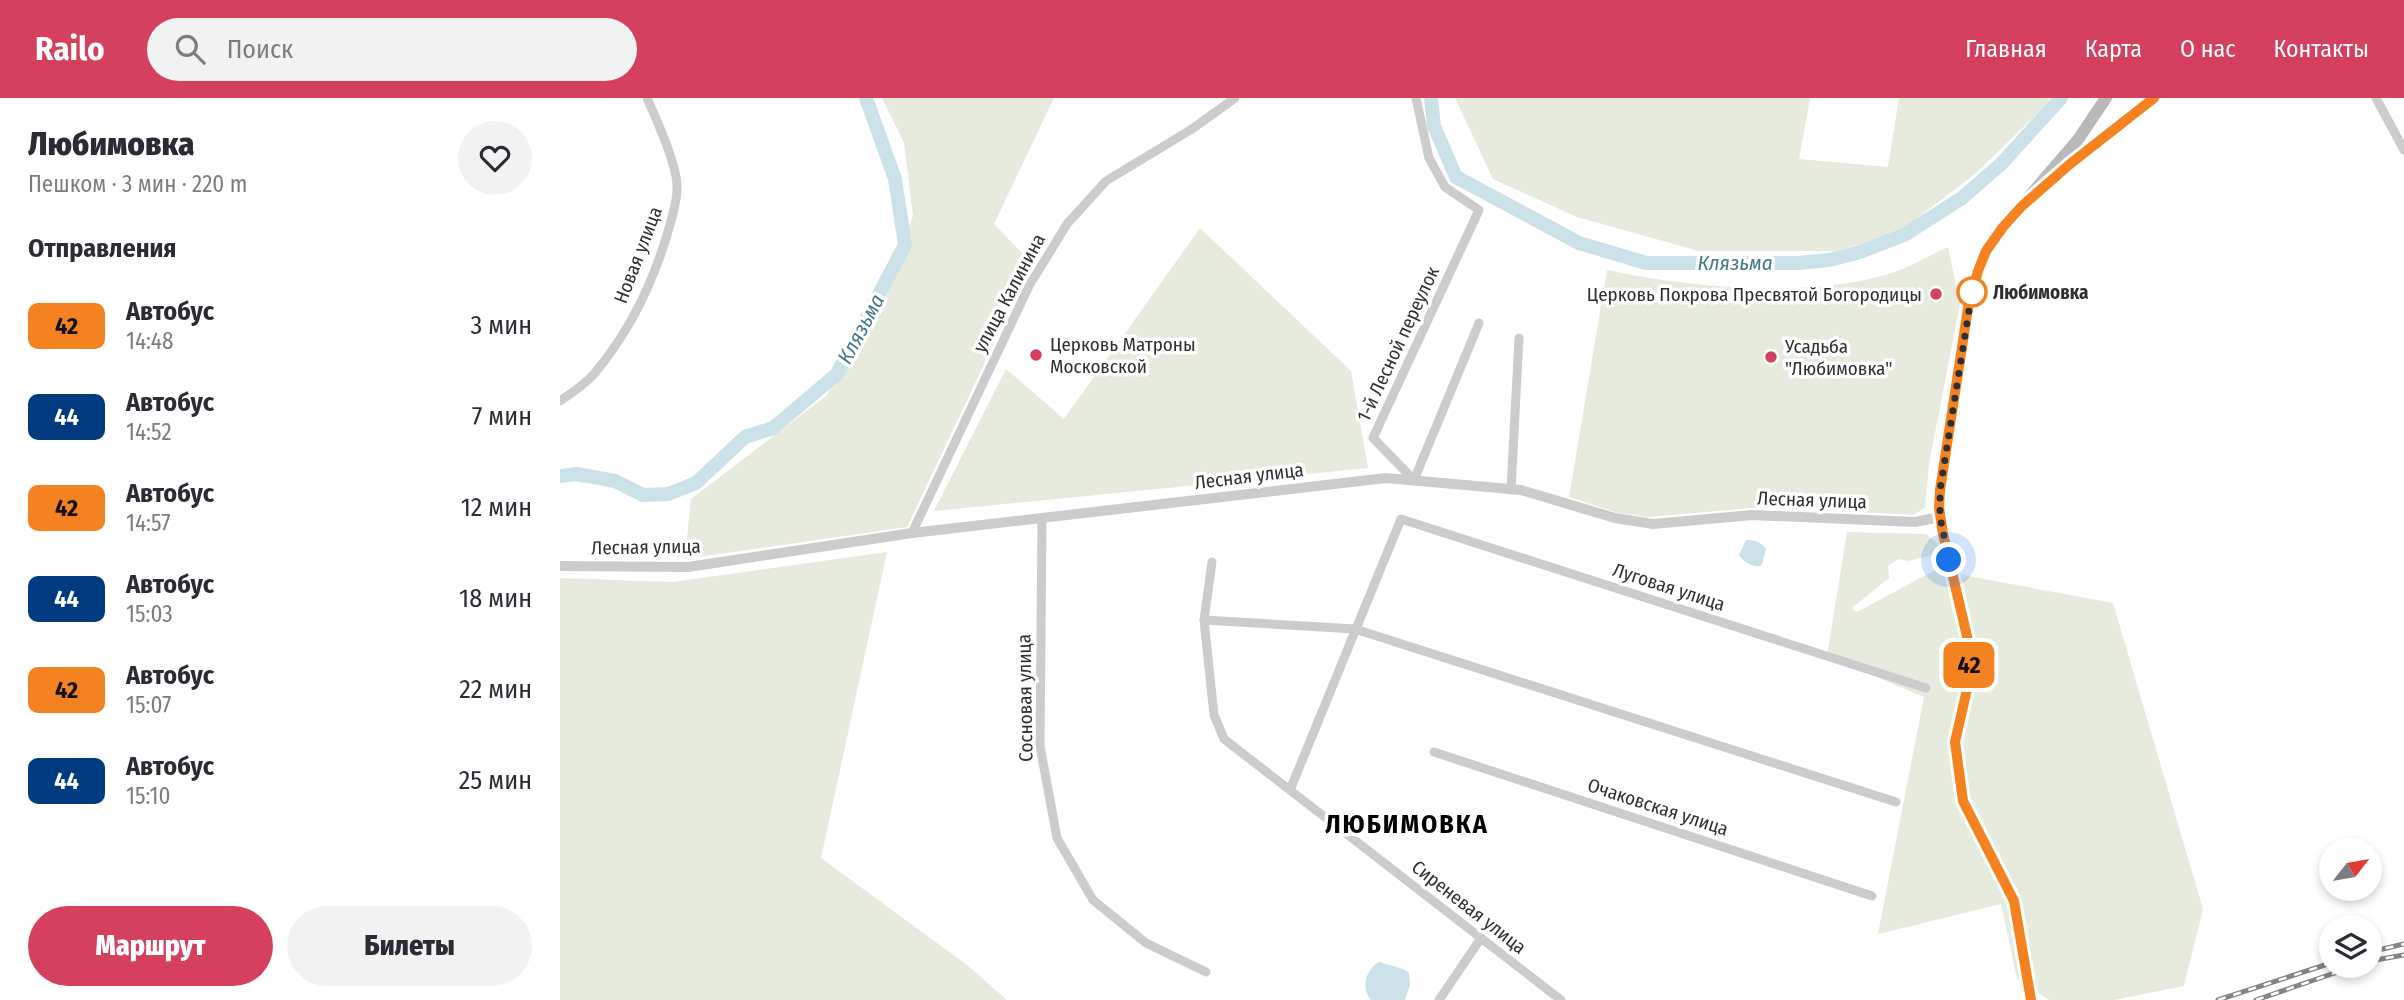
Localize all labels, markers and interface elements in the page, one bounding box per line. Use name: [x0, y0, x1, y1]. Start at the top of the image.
search box: [147, 18, 637, 81]
text: Railo: [35, 29, 105, 69]
icon: search: [171, 30, 209, 68]
text: Поиск: [227, 34, 293, 65]
text: Главная: [1965, 35, 2047, 63]
text: Карта: [2085, 35, 2142, 63]
text: О нас: [2180, 35, 2235, 63]
text: Контакты: [2273, 35, 2369, 63]
button: heart: [458, 121, 532, 195]
text: Любимовка: [28, 124, 194, 164]
text: Пешком · 3 мин · 220 m: [28, 170, 247, 198]
street label: Новая улица: [609, 203, 667, 307]
street label: улица Калинина: [968, 230, 1050, 356]
text: Отправления: [28, 233, 177, 264]
water label: Клязьма: [1697, 250, 1773, 276]
street label: 1-й Лесной переулок: [1352, 263, 1444, 425]
marker: Любимовка: [1957, 277, 1987, 307]
place label: Любимовка: [1993, 281, 2088, 304]
place label: Церковь Покрова Пресвятой Богородицы: [1587, 283, 1922, 306]
marker: Церковь Покрова Пресвятой Богородицы: [1928, 286, 1944, 302]
water label: Клязьма: [832, 290, 890, 368]
text: Автобус: [126, 296, 214, 327]
text: 3 мин: [471, 310, 532, 341]
text: 42: [55, 312, 78, 340]
text: 14:48: [126, 327, 174, 355]
place label: Церковь Матроны Московской: [1050, 333, 1196, 378]
place label: Усадьба "Любимовка": [1784, 335, 1892, 380]
marker: Церковь Матроны Московской: [1028, 347, 1044, 363]
marker: Усадьба "Любимовка": [1763, 349, 1779, 365]
text: Автобус: [126, 387, 214, 418]
text: 7 мин: [472, 401, 532, 432]
text: 44: [54, 403, 79, 431]
text: 14:52: [126, 418, 172, 446]
street label: Лесная улица: [1193, 458, 1305, 494]
text: Автобус: [126, 478, 214, 509]
street label: Лесная улица: [1757, 487, 1867, 513]
text: 12 мин: [461, 492, 532, 523]
text: 42: [55, 494, 78, 522]
text: 14:57: [126, 509, 170, 537]
street label: Лесная улица: [591, 535, 701, 559]
your location: [1931, 542, 1966, 577]
street label: Луговая улица: [1610, 558, 1728, 616]
text: Автобус: [126, 569, 214, 600]
text: 18 мин: [459, 583, 532, 614]
text: 44: [54, 585, 79, 613]
text: 15:03: [126, 600, 173, 628]
street label: Сосновая улица: [1012, 634, 1038, 762]
line badge: 42: [1938, 642, 2000, 688]
text: 42: [1957, 651, 1981, 679]
text: Автобус: [126, 660, 214, 691]
text: 22 мин: [459, 674, 532, 705]
text: 42: [55, 676, 78, 704]
text: 15:07: [126, 691, 171, 719]
text: Автобус: [126, 751, 214, 782]
text: 25 мин: [459, 765, 532, 796]
text: 44: [54, 767, 79, 795]
street label: Очаковская улица: [1585, 773, 1731, 841]
text: 15:10: [126, 782, 170, 810]
district label: ЛЮБИМОВКА: [1325, 809, 1489, 840]
north arrow: [2319, 838, 2382, 901]
map controls: [2319, 838, 2382, 978]
street label: Сиреневая улица: [1407, 855, 1531, 959]
button: Маршрут: [28, 906, 273, 986]
button: Билеты: [287, 906, 532, 986]
button: layers: [2319, 915, 2382, 978]

